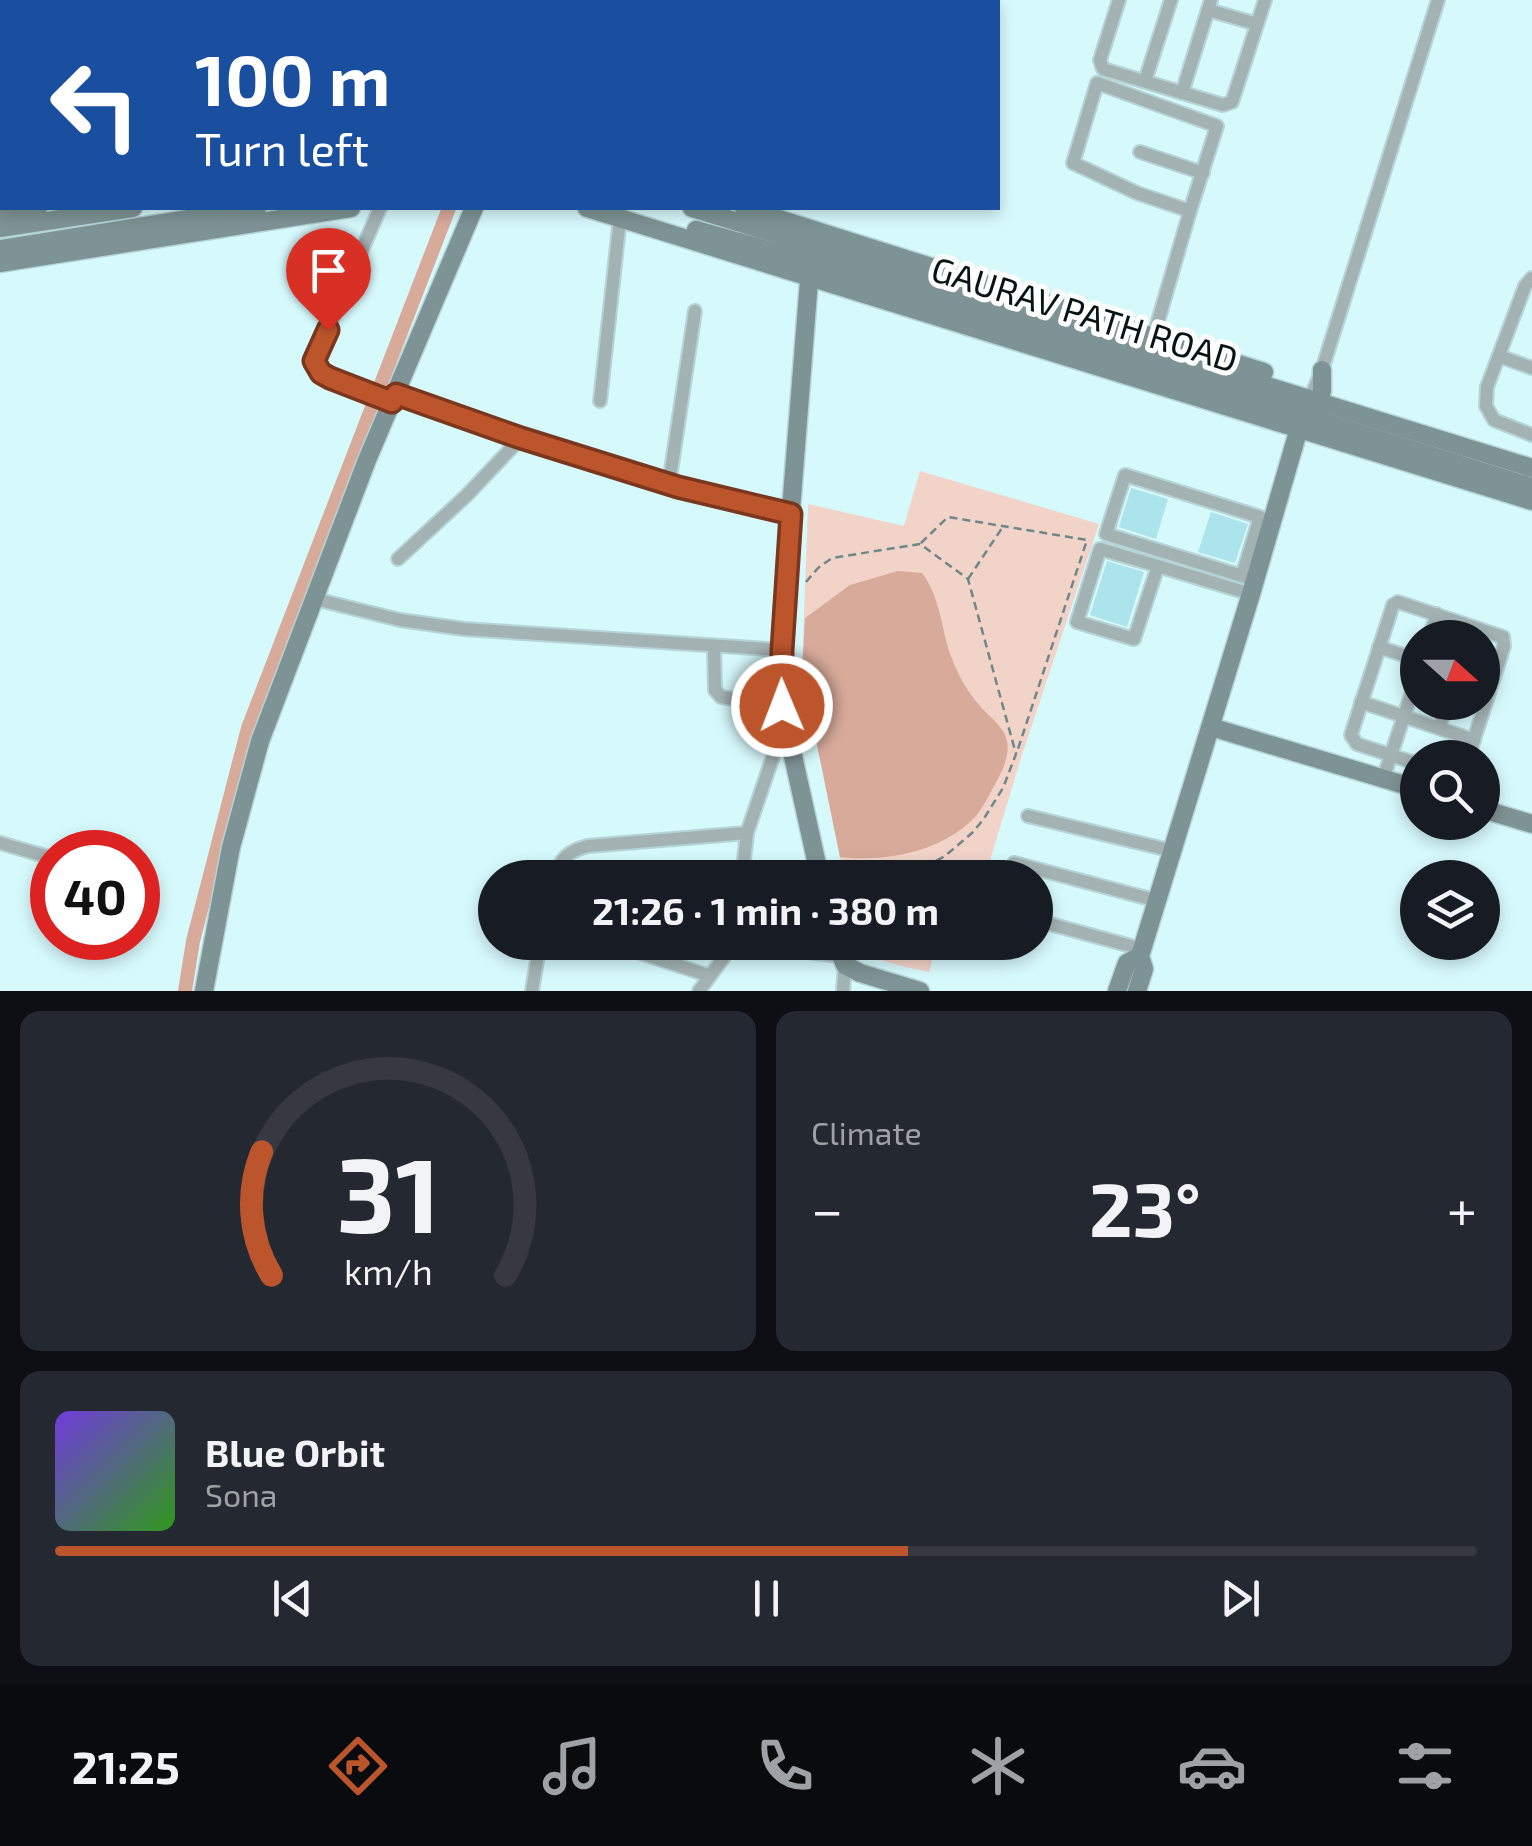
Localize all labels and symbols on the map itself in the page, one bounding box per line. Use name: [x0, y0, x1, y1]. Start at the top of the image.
pin: [286, 228, 371, 331]
street label: GAURAV PATH ROAD: [927, 246, 1243, 380]
north arrow: [1400, 620, 1500, 720]
position arrow: [730, 654, 834, 758]
speed limit sign: 40: [30, 830, 160, 960]

